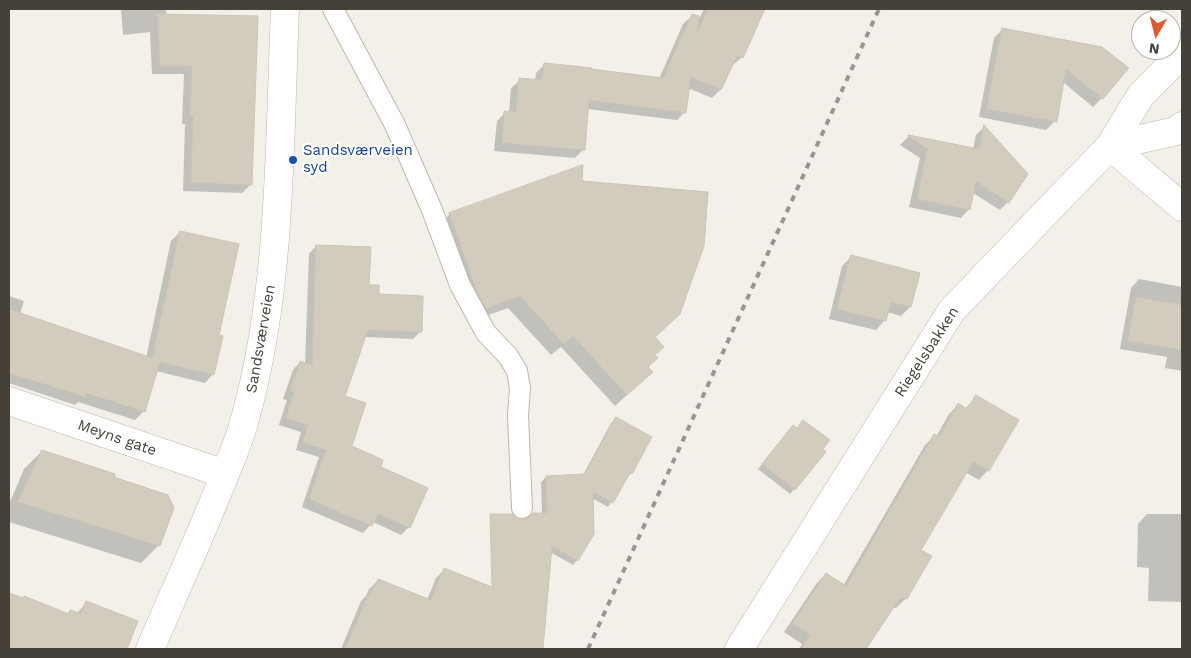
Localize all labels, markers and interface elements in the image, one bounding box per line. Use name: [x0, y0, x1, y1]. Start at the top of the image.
north arrow: [1131, 10, 1181, 60]
text: N: [1148, 40, 1160, 58]
place label: Sandsværveien syd: [303, 142, 413, 177]
marker: Sandsværveien syd: [287, 154, 299, 166]
street label: Sandsværveien: [243, 283, 279, 395]
street label: Riegelsbakken: [891, 303, 963, 401]
street label: Meyns gate: [75, 416, 159, 460]

